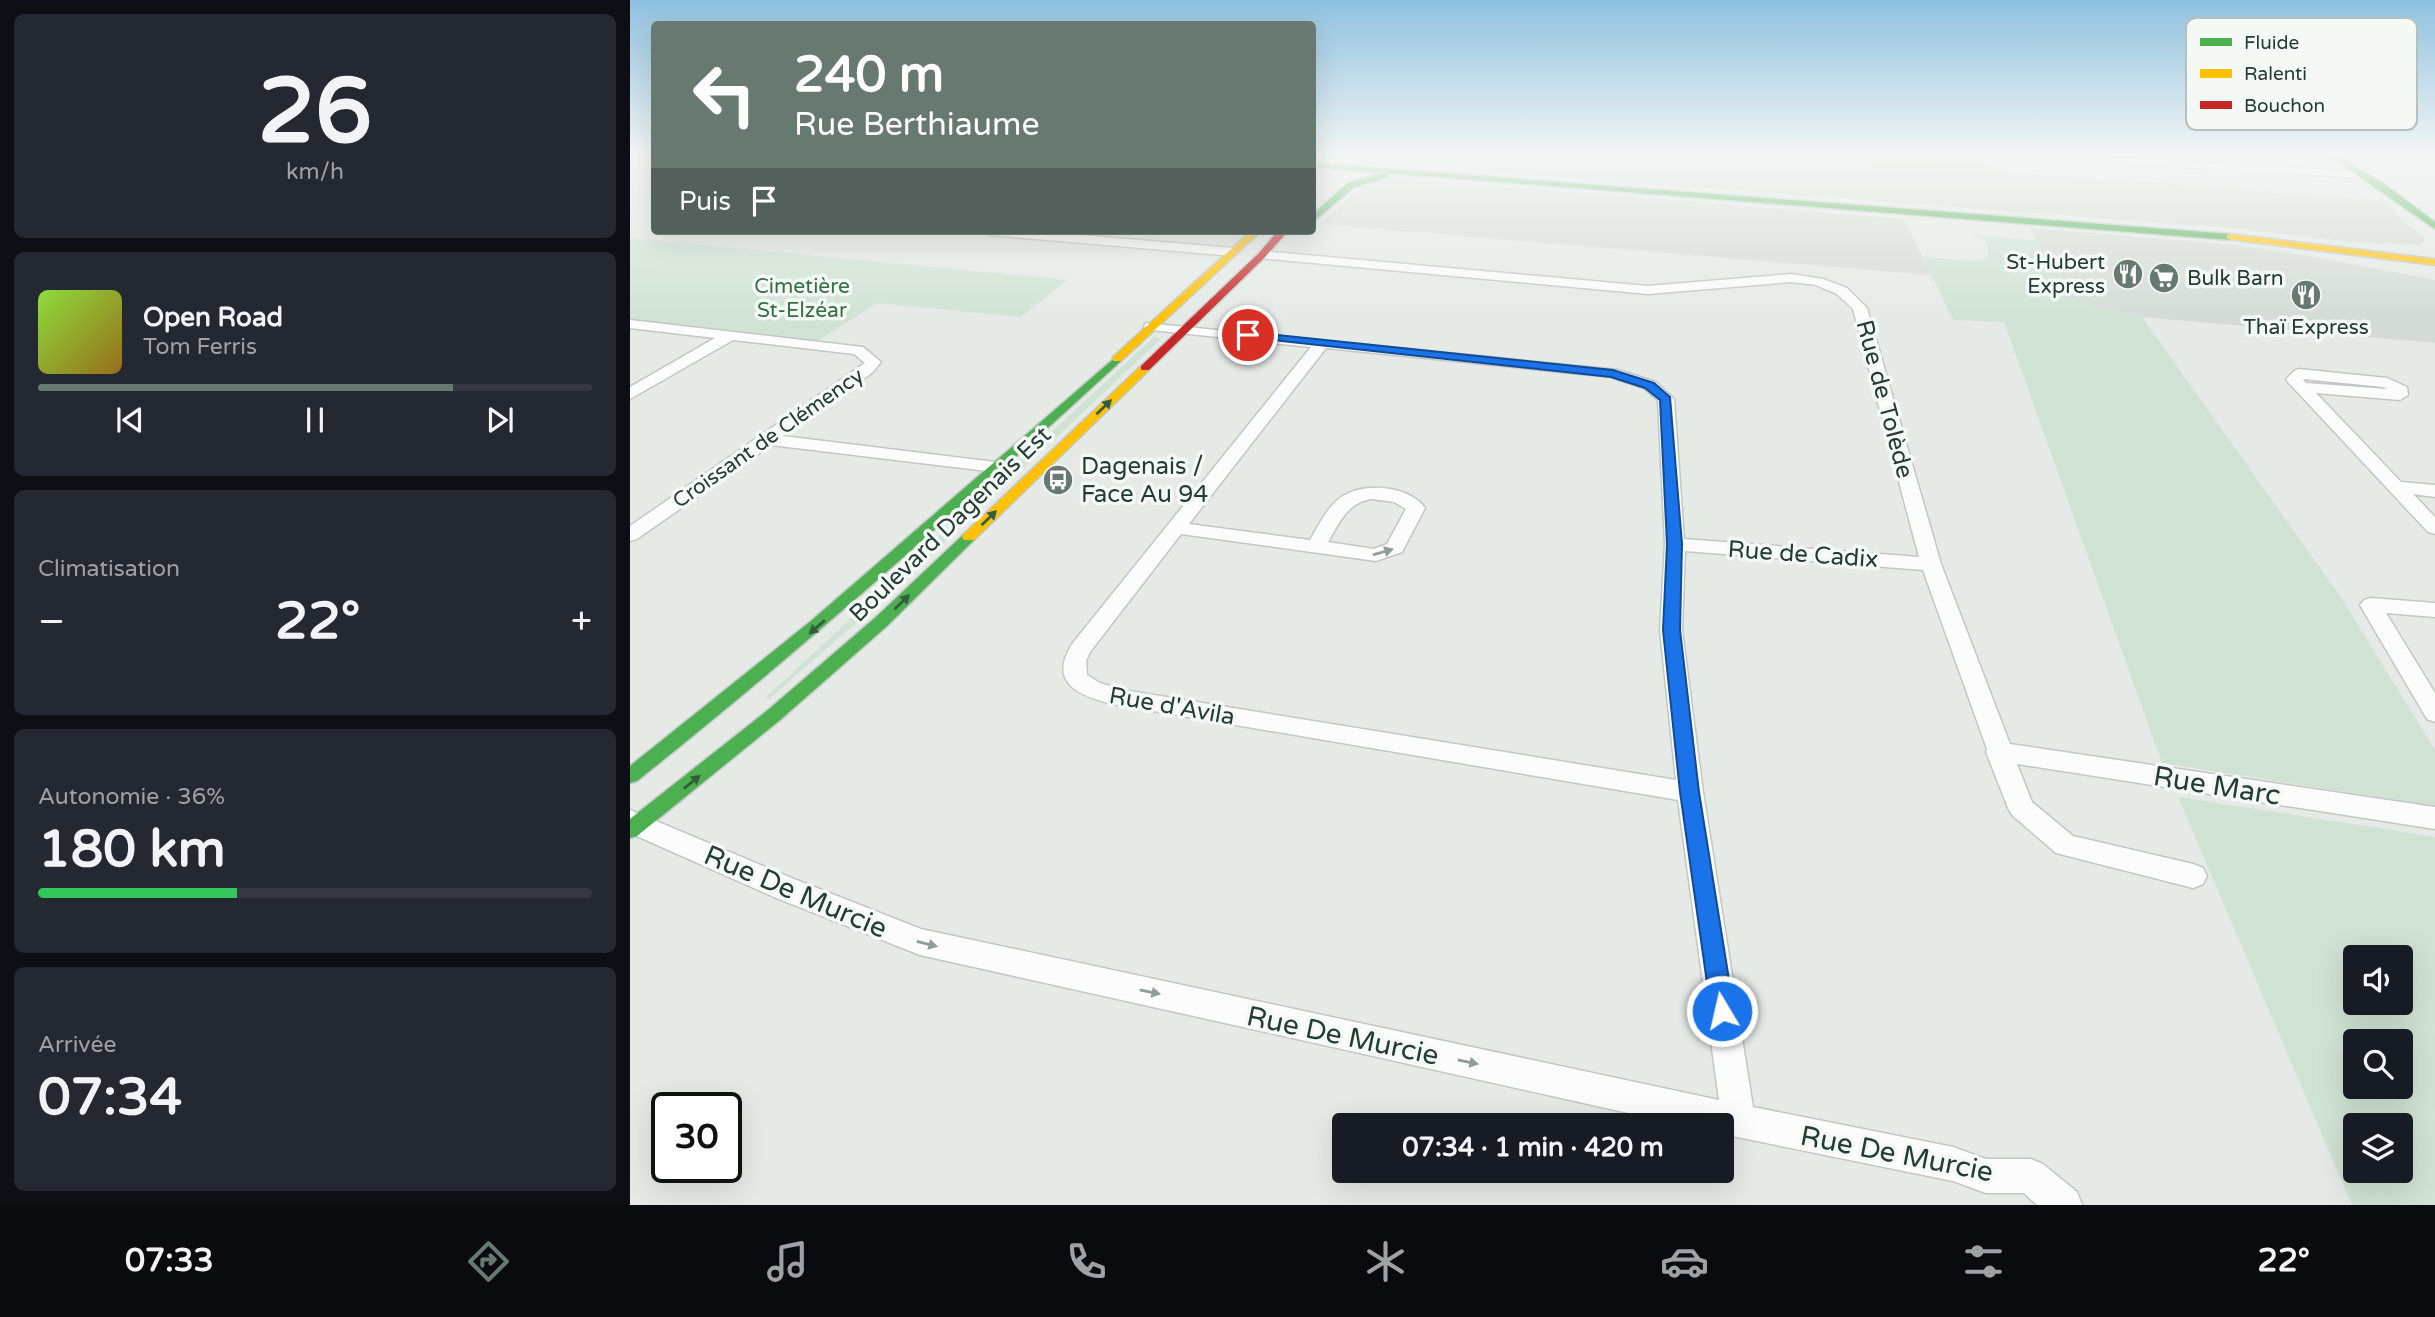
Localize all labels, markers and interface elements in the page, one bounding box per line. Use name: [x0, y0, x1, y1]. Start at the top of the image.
legend: [2186, 18, 2417, 130]
text: Fluide: [2244, 32, 2299, 54]
text: 240 m: [794, 46, 944, 105]
icon: left: [679, 49, 770, 140]
text: 26: [258, 57, 372, 167]
text: Ralenti: [2244, 63, 2307, 85]
text: Bouchon: [2244, 95, 2325, 117]
text: Rue Berthiaume: [794, 106, 1040, 144]
text: km/h: [286, 158, 344, 186]
icon: arrive: [745, 182, 783, 220]
text: Puis: [679, 186, 731, 217]
place label: St-Hubert Express: [2006, 250, 2105, 299]
restaurant icon: St-Hubert Express: [2111, 257, 2145, 291]
supermarket icon: Bulk Barn: [2147, 261, 2181, 295]
place label: Bulk Barn: [2187, 266, 2284, 291]
park label: Cimetière St-Elzéar: [754, 274, 850, 323]
restaurant icon: Thaï Express: [2289, 278, 2323, 312]
text: Open Road: [143, 302, 283, 333]
pin: [1218, 305, 1278, 365]
place label: Thaï Express: [2243, 315, 2369, 340]
icon: arrive: [1229, 316, 1267, 354]
street label: Rue de Tolède: [1849, 317, 1920, 481]
text: Tom Ferris: [143, 333, 257, 361]
street label: Croissant de Clémency: [668, 363, 868, 514]
one-way arrow: [1095, 400, 1112, 416]
icon: previous: [111, 401, 149, 439]
icon: pause: [296, 401, 334, 439]
icon: next: [481, 401, 519, 439]
street label: Boulevard Dagenais Est: [844, 420, 1057, 628]
place label: Dagenais / Face Au 94: [1081, 452, 1208, 509]
bus stop icon: Dagenais / Face Au 94: [1041, 463, 1075, 497]
one-way arrow: [980, 510, 998, 526]
street label: Rue de Cadix: [1727, 535, 1879, 574]
one-way arrow: [1372, 546, 1393, 556]
text: Climatisation: [38, 555, 180, 583]
text: 22°: [275, 590, 360, 653]
one-way arrow: [893, 595, 910, 611]
text: −: [38, 599, 65, 645]
text: +: [571, 599, 592, 645]
one-way arrow: [808, 619, 826, 635]
street label: Rue d'Avila: [1107, 681, 1237, 732]
street label: Rue Marc: [2151, 759, 2283, 813]
one-way arrow: [683, 775, 700, 790]
text: Autonomie · 36%: [38, 783, 225, 811]
text: 180 km: [38, 818, 226, 881]
street label: Rue De Murcie: [699, 838, 892, 946]
one-way arrow: [916, 939, 938, 950]
map controls: [2343, 945, 2413, 1183]
button: sound: [2343, 945, 2413, 1015]
position arrow: [1685, 974, 1759, 1048]
one-way arrow: [1139, 987, 1161, 998]
street label: Rue De Murcie: [1244, 999, 1442, 1073]
button: search: [2343, 1029, 2413, 1099]
text: Arrivée: [38, 1031, 116, 1059]
one-way arrow: [1457, 1056, 1479, 1067]
text: 07:34: [38, 1066, 182, 1129]
speed limit sign: 30: [651, 1092, 742, 1183]
button: layers: [2343, 1113, 2413, 1183]
street label: Rue De Murcie: [1798, 1119, 1996, 1189]
text: 07:34 · 1 min · 420 m: [1402, 1132, 1664, 1163]
icon: directions: [464, 1237, 513, 1286]
icon: music: [763, 1237, 812, 1286]
icon: phone: [1062, 1237, 1111, 1286]
icon: climate: [1361, 1237, 1410, 1286]
icon: car: [1660, 1237, 1709, 1286]
icon: filters: [1959, 1237, 2008, 1286]
text: 07:33: [125, 1242, 214, 1280]
text: 22°: [2258, 1242, 2310, 1280]

